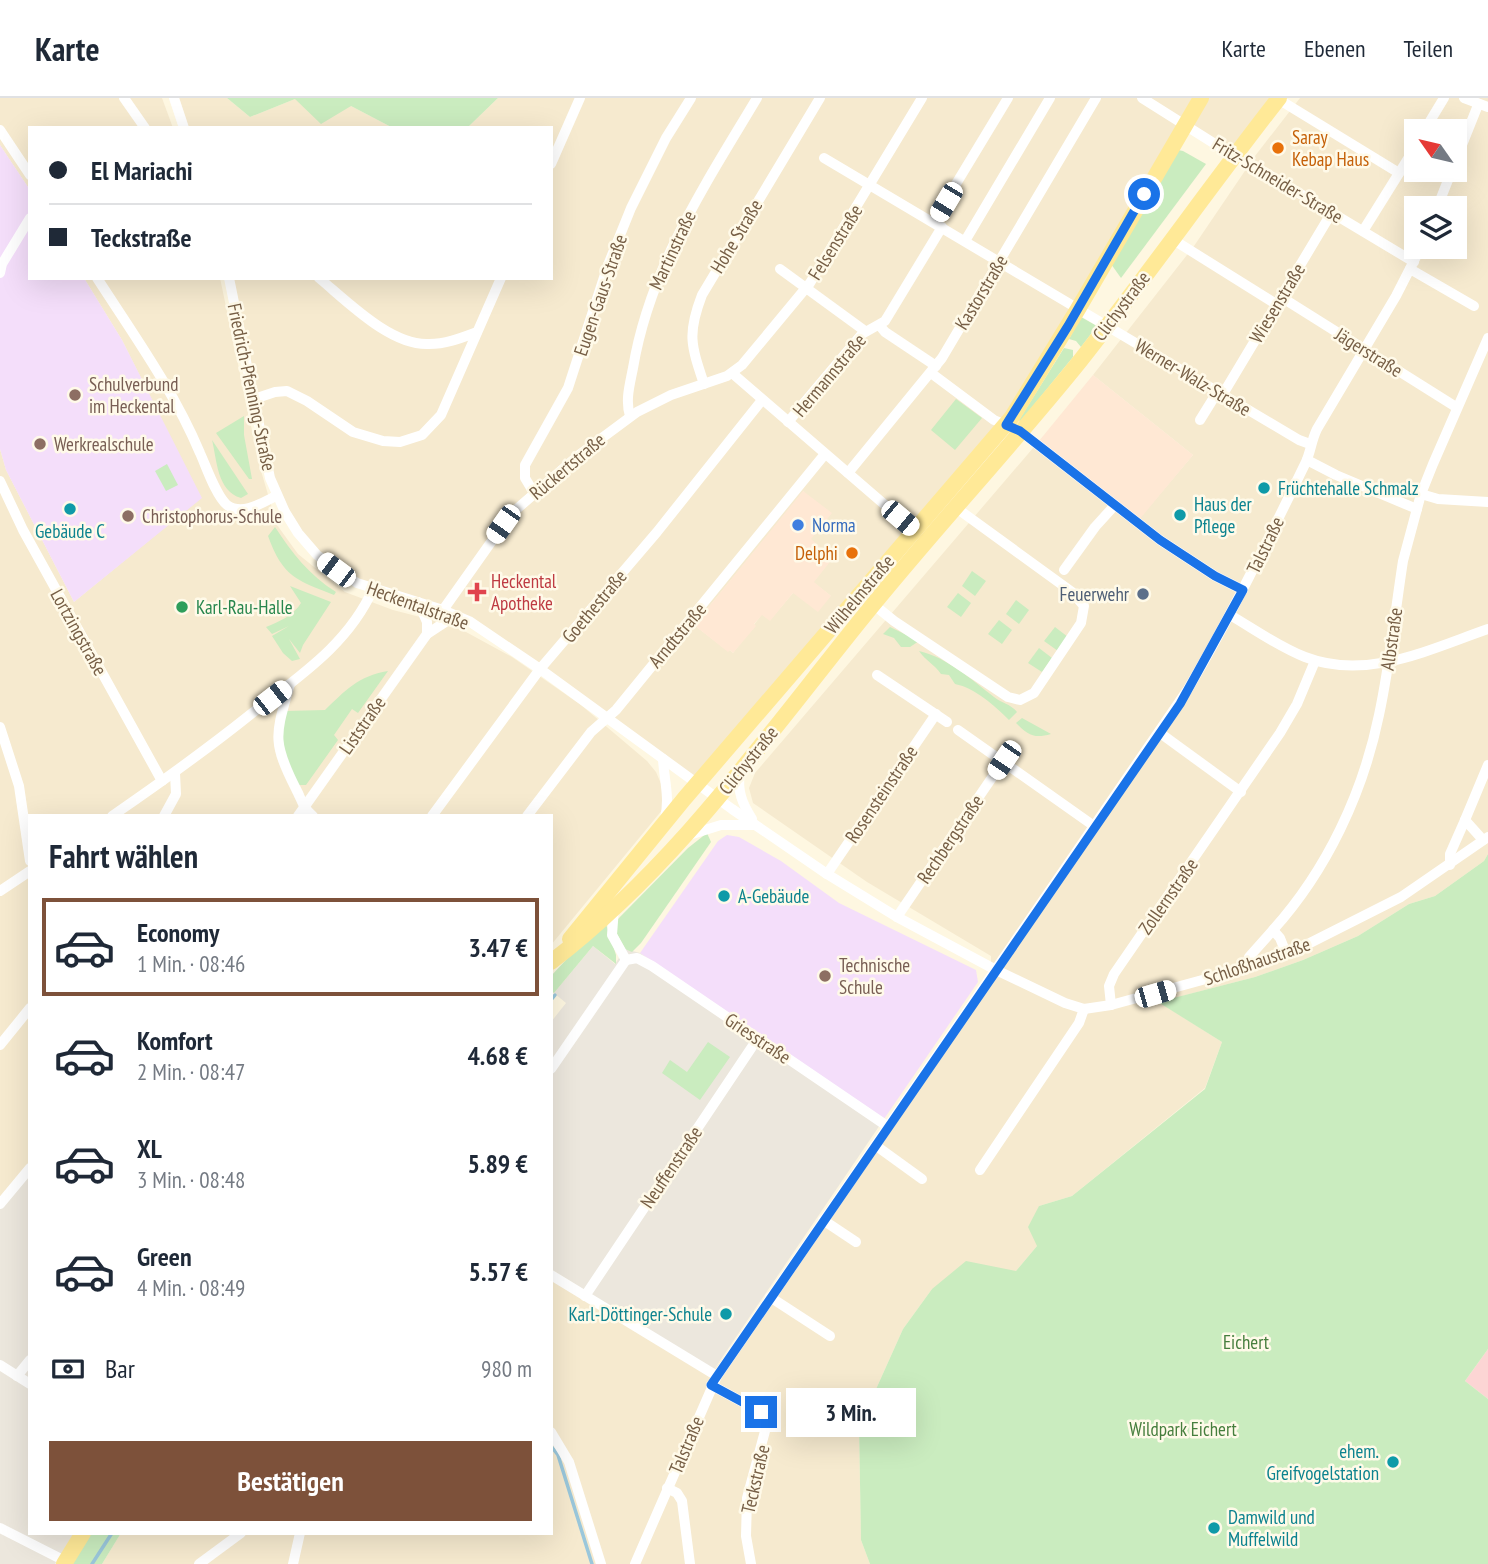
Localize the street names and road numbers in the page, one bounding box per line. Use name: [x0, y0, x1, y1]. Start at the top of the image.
street label: Fritz-Schneider-Straße: [1208, 132, 1348, 228]
street label: Hohe Straße: [705, 195, 767, 277]
street label: Felsenstraße: [802, 200, 868, 284]
street label: Martinstraße: [643, 206, 701, 293]
street label: Eugen-Gaus-Straße: [568, 231, 632, 359]
street label: Kastorstraße: [949, 250, 1013, 334]
street label: Wiesenstraße: [1244, 259, 1310, 347]
street label: Clichystraße: [1087, 266, 1155, 346]
street label: Friedrich-Pfenning-Straße: [223, 301, 281, 473]
street label: Jägerstraße: [1330, 321, 1407, 382]
street label: Hermannstraße: [787, 328, 871, 422]
street label: Werner-Walz-Straße: [1131, 333, 1256, 421]
street label: Rückertstraße: [524, 427, 610, 505]
street label: Talstraße: [1241, 512, 1289, 577]
street label: Wilhelmstraße: [819, 549, 899, 638]
street label: Goethestraße: [556, 564, 632, 648]
street label: Heckentalstraße: [364, 575, 472, 635]
street label: Lortzingstraße: [45, 585, 113, 680]
street label: Arndtstraße: [643, 597, 711, 672]
street label: Albstraße: [1375, 606, 1407, 672]
street label: Liststraße: [333, 691, 391, 759]
street label: Clichystraße: [713, 721, 783, 799]
street label: Rosensteinstraße: [840, 740, 923, 847]
street label: Rechbergstraße: [911, 790, 989, 888]
street label: Zollernstraße: [1133, 853, 1203, 939]
street label: Schloßhaustraße: [1201, 932, 1313, 990]
street label: Griesstraße: [720, 1007, 796, 1069]
street label: Neuffenstraße: [635, 1121, 707, 1213]
street label: Talstraße: [663, 1412, 709, 1478]
street label: Teckstraße: [735, 1442, 775, 1516]

